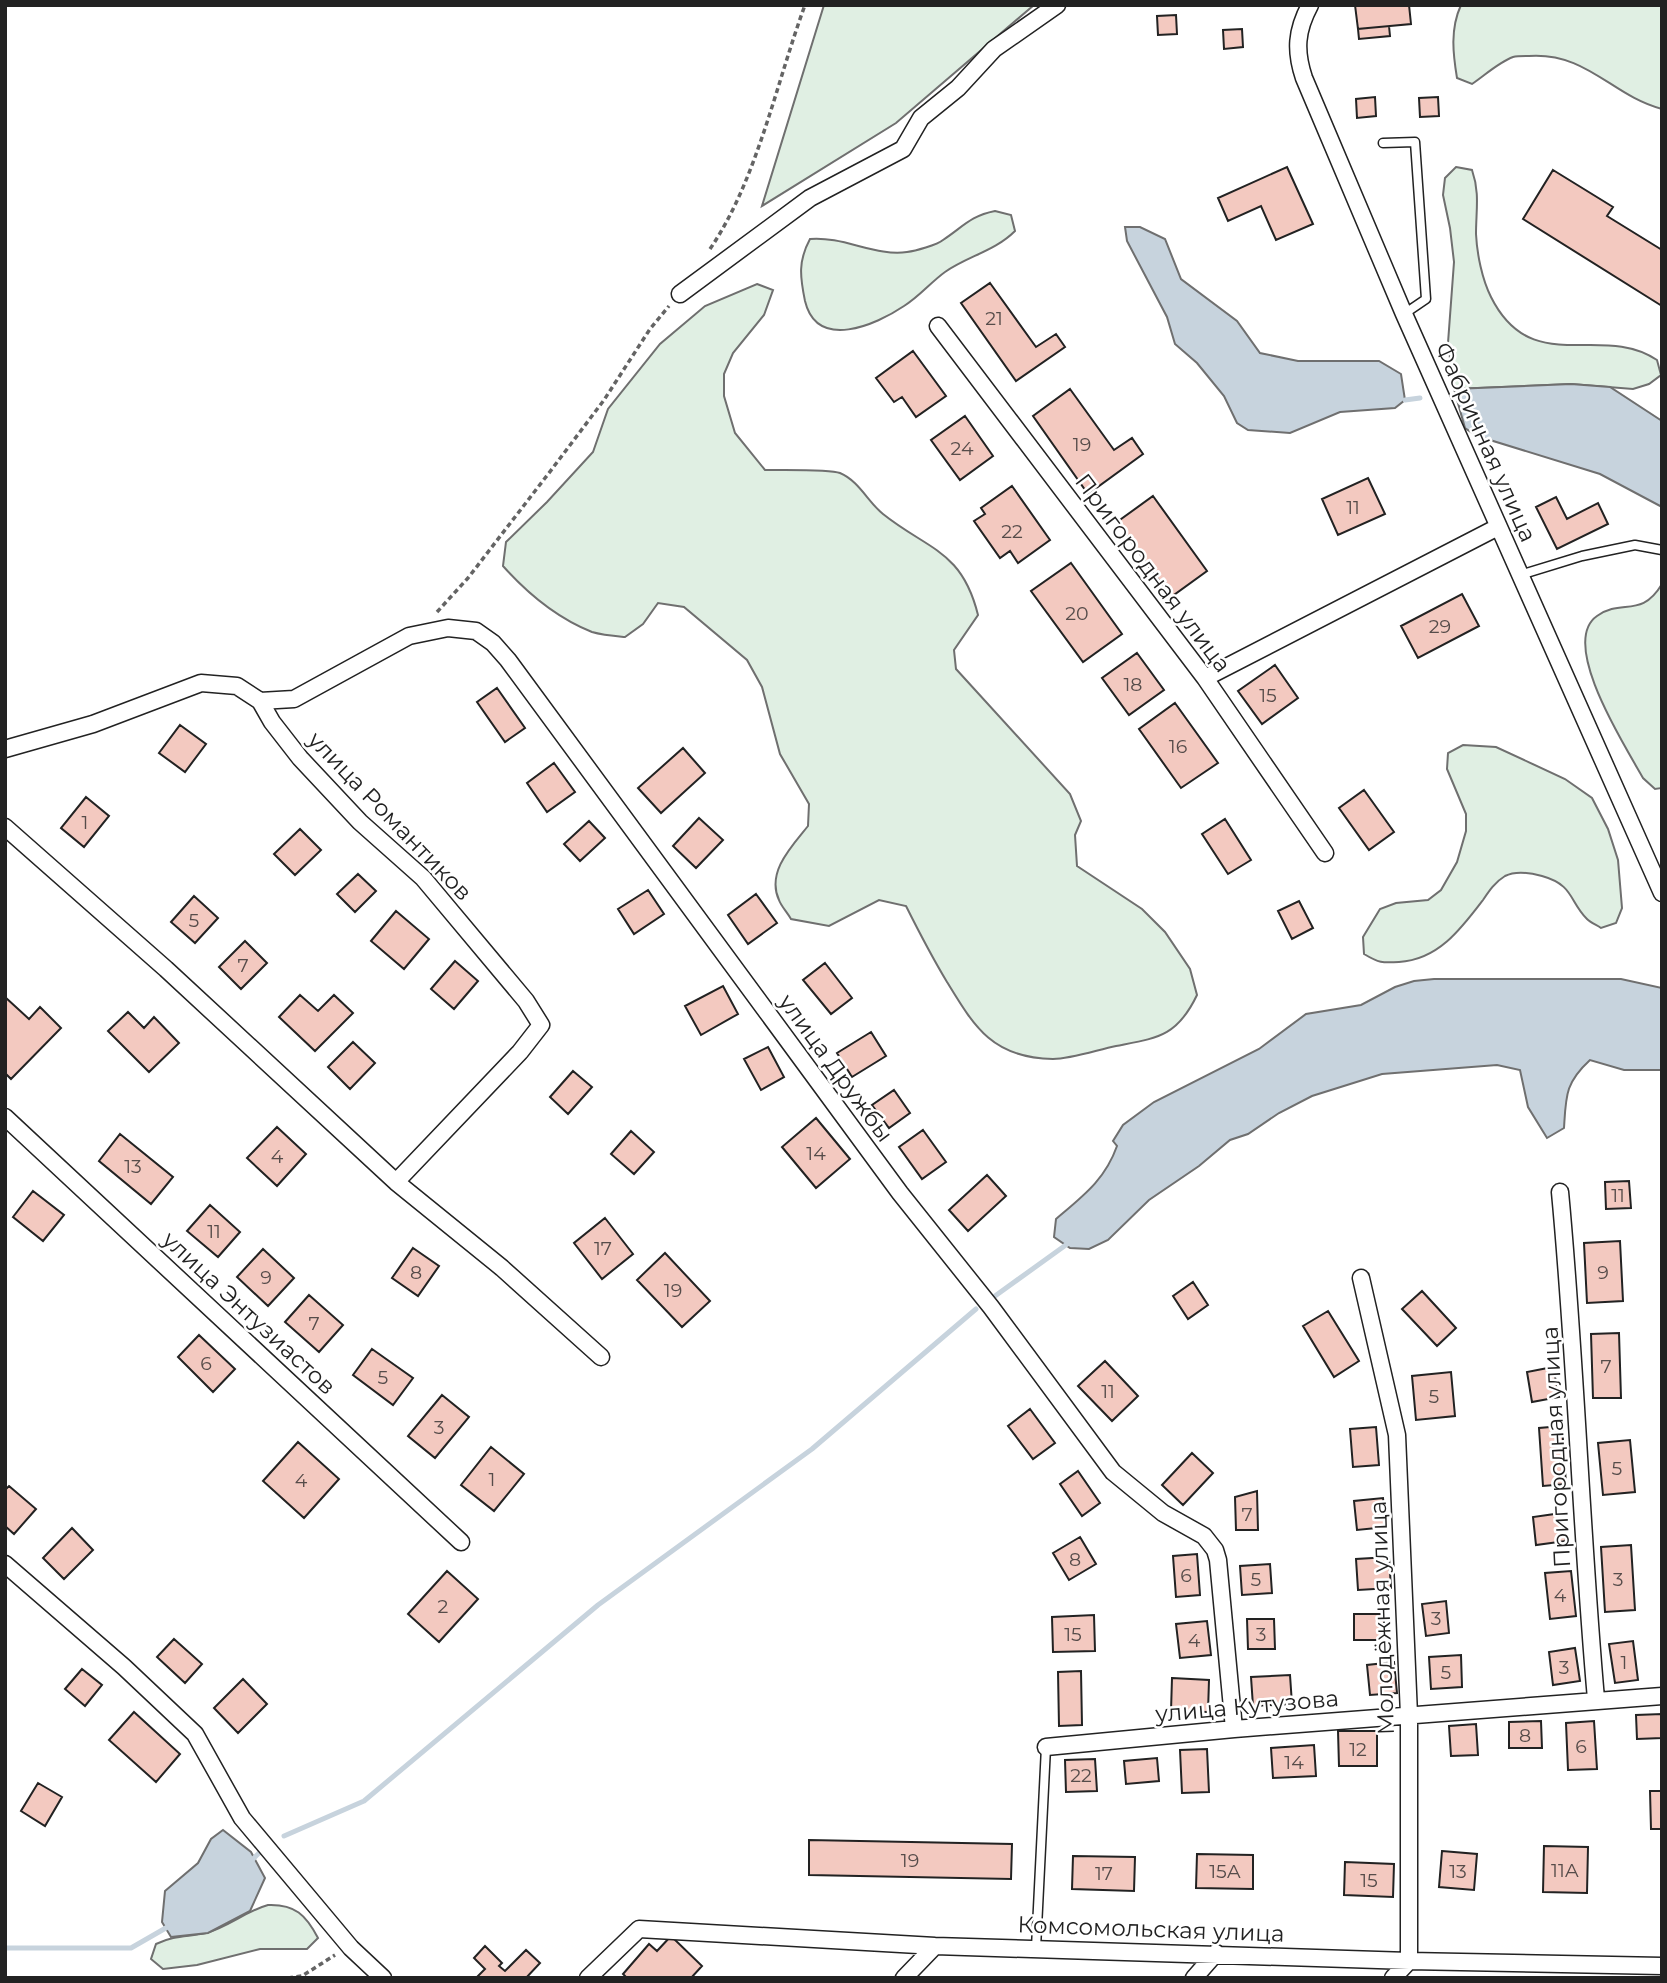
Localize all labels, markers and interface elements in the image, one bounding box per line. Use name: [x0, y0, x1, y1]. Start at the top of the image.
house number: 21: [985, 307, 1003, 330]
street label: Фабричная улица: [1429, 338, 1543, 546]
house number: 19: [1073, 433, 1091, 456]
house number: 24: [951, 437, 974, 460]
street label: Пригородная улица: [1069, 468, 1237, 678]
house number: 11: [1346, 496, 1360, 519]
house number: 22: [1001, 520, 1023, 543]
house number: 20: [1065, 602, 1089, 625]
house number: 29: [1429, 615, 1451, 638]
house number: 18: [1124, 673, 1142, 696]
house number: 15: [1259, 684, 1277, 707]
street label: улица Романтиков: [301, 725, 478, 906]
house number: 16: [1169, 735, 1187, 758]
house number: 1: [82, 811, 88, 834]
house number: 5: [189, 909, 200, 932]
house number: 7: [237, 954, 249, 977]
street label: улица Дружбы: [772, 988, 899, 1147]
house number: 14: [806, 1142, 826, 1165]
house number: 4: [271, 1145, 284, 1168]
house number: 13: [124, 1155, 142, 1178]
house number: 11: [1611, 1184, 1625, 1207]
house number: 11: [207, 1220, 221, 1243]
street label: улица Энтузиастов: [156, 1225, 341, 1400]
house number: 17: [594, 1237, 612, 1260]
house number: 8: [410, 1261, 422, 1284]
house number: 9: [1597, 1261, 1609, 1284]
house number: 9: [260, 1266, 272, 1289]
house number: 19: [664, 1279, 682, 1302]
house number: 7: [308, 1312, 320, 1335]
street label: Пригородная улица: [1536, 1326, 1576, 1568]
house number: 6: [200, 1352, 212, 1375]
house number: 7: [1600, 1355, 1612, 1378]
house number: 5: [378, 1366, 389, 1389]
house number: 11: [1101, 1380, 1115, 1403]
house number: 5: [1429, 1385, 1440, 1408]
house number: 3: [434, 1416, 444, 1439]
house number: 5: [1612, 1457, 1623, 1480]
house number: 1: [489, 1468, 495, 1491]
house number: 4: [295, 1469, 308, 1492]
street label: Молодёжная улица: [1364, 1500, 1400, 1736]
house number: 7: [1241, 1503, 1253, 1526]
house number: 8: [1069, 1548, 1081, 1571]
house number: 6: [1180, 1564, 1192, 1587]
house number: 5: [1251, 1568, 1262, 1591]
house number: 3: [1613, 1568, 1623, 1591]
house number: 4: [1554, 1584, 1567, 1607]
house number: 2: [438, 1595, 449, 1618]
house number: 3: [1431, 1607, 1441, 1630]
house number: 15: [1064, 1623, 1082, 1646]
house number: 3: [1256, 1623, 1266, 1646]
house number: 4: [1188, 1629, 1201, 1652]
house number: 1: [1621, 1651, 1627, 1674]
house number: 3: [1559, 1656, 1569, 1679]
house number: 5: [1441, 1661, 1452, 1684]
street label: улица Кутузова: [1153, 1684, 1340, 1728]
house number: 8: [1519, 1724, 1531, 1747]
house number: 6: [1575, 1735, 1587, 1758]
house number: 12: [1349, 1738, 1367, 1761]
house number: 14: [1284, 1751, 1304, 1774]
house number: 22: [1070, 1764, 1092, 1787]
house number: 19: [901, 1849, 919, 1872]
house number: 11А: [1551, 1859, 1579, 1882]
house number: 15А: [1209, 1860, 1241, 1883]
house number: 13: [1449, 1860, 1467, 1883]
house number: 17: [1095, 1862, 1113, 1885]
house number: 15: [1360, 1869, 1378, 1892]
street label: Комсомольская улица: [1017, 1910, 1285, 1948]

